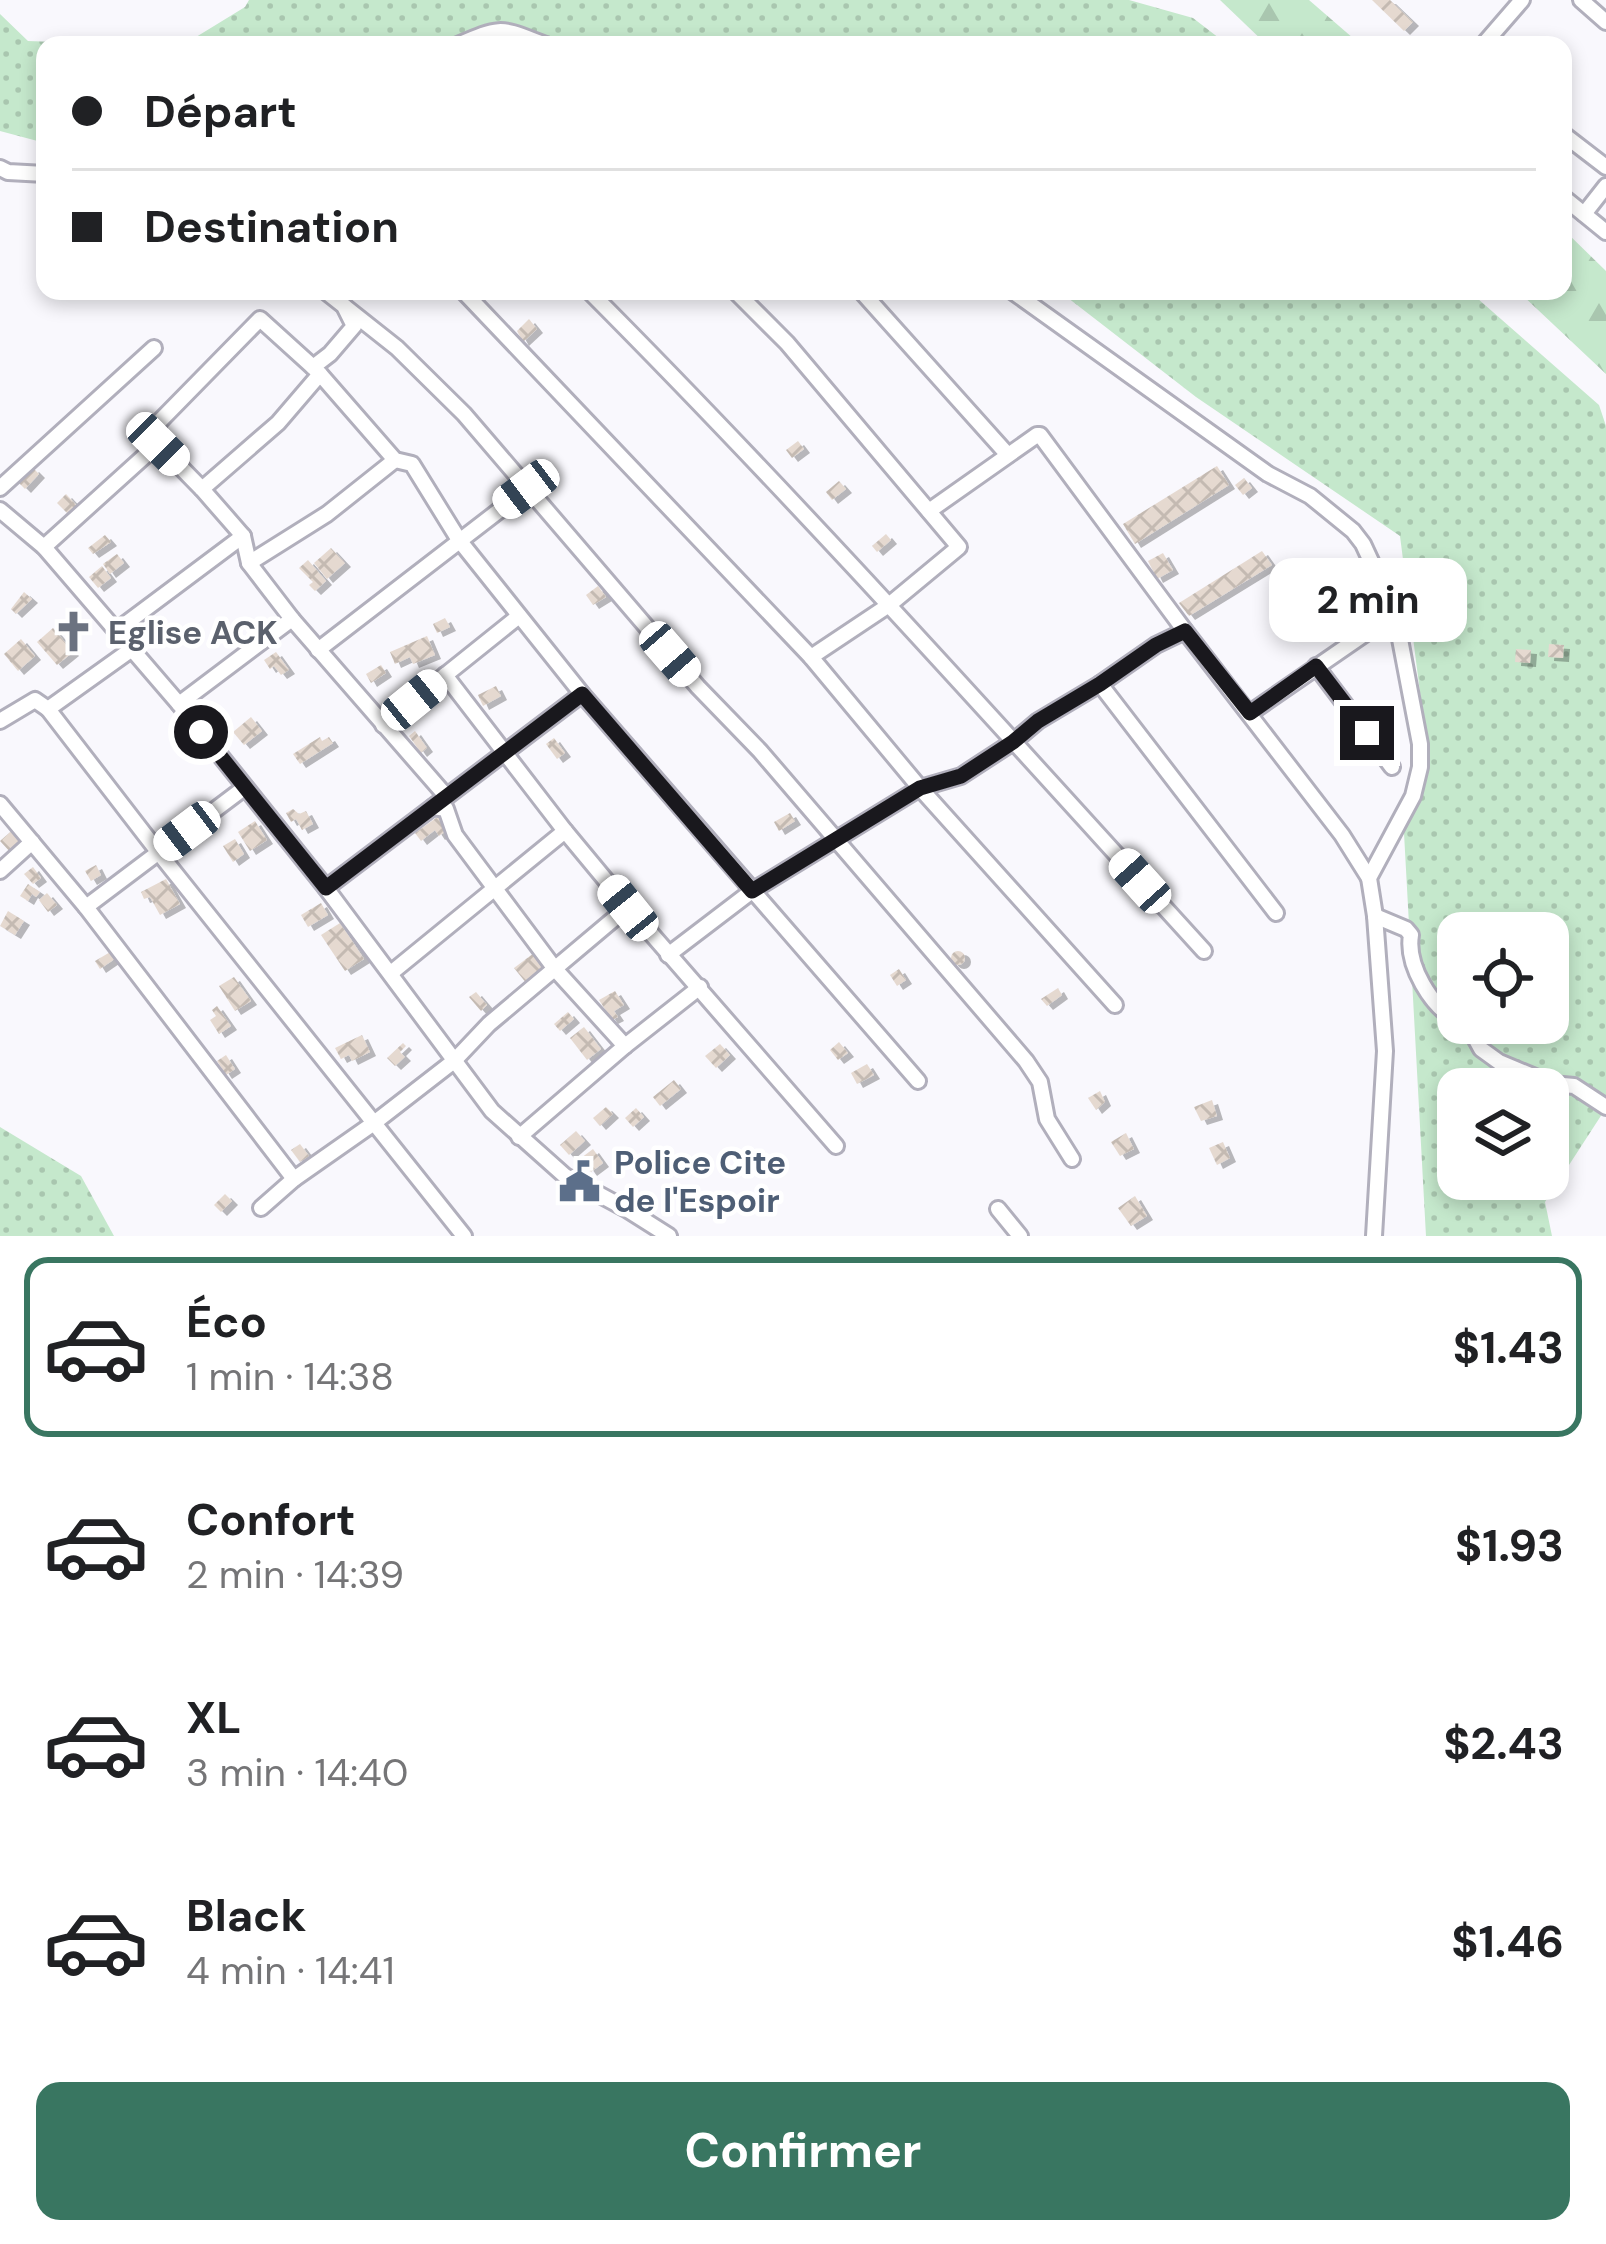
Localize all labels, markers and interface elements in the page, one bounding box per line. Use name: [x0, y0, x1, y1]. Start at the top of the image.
text: Départ: [144, 82, 297, 141]
text: Destination: [144, 197, 399, 256]
car: [120, 406, 196, 482]
car: [486, 453, 566, 525]
callout: 2 min: [1268, 559, 1466, 643]
text: 2 min: [1316, 574, 1420, 625]
church icon: Eglise ACK: [51, 609, 97, 655]
place label: Eglise ACK: [108, 611, 278, 654]
car: [633, 615, 707, 693]
car: [375, 663, 453, 737]
route start: [174, 705, 228, 759]
route end: [1340, 706, 1394, 760]
car: [147, 795, 227, 867]
car: [1103, 842, 1177, 920]
car: [591, 869, 665, 947]
map controls: [1437, 912, 1569, 1200]
button: locate: [1437, 912, 1569, 1044]
button: layers: [1437, 1068, 1569, 1200]
place label: Police Cite de l'Espoir: [614, 1141, 786, 1222]
public building icon: Police Cite de l'Espoir: [557, 1158, 603, 1204]
text: Éco: [186, 1292, 267, 1351]
icon: car: [42, 1293, 150, 1401]
text: $1.43: [1453, 1318, 1564, 1377]
text: 1 min · 14:38: [186, 1351, 394, 1402]
text: Confort: [186, 1490, 356, 1549]
icon: car: [42, 1491, 150, 1599]
text: $1.93: [1455, 1516, 1564, 1575]
text: 2 min · 14:39: [186, 1549, 404, 1600]
text: XL: [186, 1688, 241, 1747]
icon: car: [42, 1689, 150, 1797]
text: $2.43: [1443, 1714, 1564, 1773]
text: 3 min · 14:40: [186, 1747, 408, 1798]
text: Black: [186, 1886, 306, 1945]
icon: car: [42, 1887, 150, 1995]
text: $1.46: [1451, 1912, 1564, 1971]
text: 4 min · 14:41: [186, 1945, 395, 1996]
button: Confirmer: [36, 2082, 1570, 2220]

